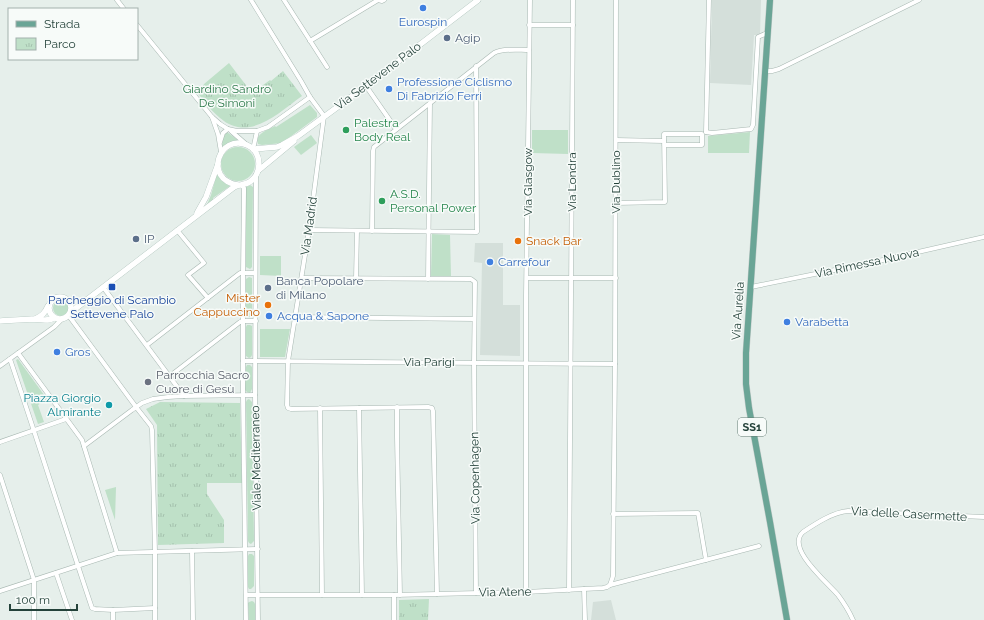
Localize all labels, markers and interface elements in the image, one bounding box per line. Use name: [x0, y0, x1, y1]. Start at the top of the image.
marker: Eurospin: [418, 3, 428, 13]
legend: [8, 8, 138, 60]
place label: Eurospin: [399, 15, 447, 29]
text: Strada: [44, 17, 80, 31]
place label: Agip: [455, 31, 480, 45]
marker: Agip: [442, 33, 452, 43]
text: Parco: [44, 37, 76, 51]
street label: Via Settevene Palo: [332, 39, 424, 113]
place label: Professione Ciclismo Di Fabrizio Ferri: [397, 75, 512, 103]
park label: Giardino Sandro De Simoni: [183, 82, 271, 110]
marker: Professione Ciclismo Di Fabrizio Ferri: [384, 84, 394, 94]
place label: Palestra Body Real: [354, 116, 411, 144]
marker: Palestra Body Real: [341, 125, 351, 135]
street label: Via Glasgow: [521, 147, 535, 216]
street label: Via Dublino: [609, 150, 623, 214]
street label: Via Londra: [565, 152, 579, 212]
place label: A.S.D. Personal Power: [390, 187, 477, 215]
street label: Via Madrid: [298, 196, 320, 256]
marker: A.S.D. Personal Power: [377, 196, 387, 206]
place label: IP: [144, 232, 155, 246]
marker: IP: [131, 234, 141, 244]
place label: Snack Bar: [526, 234, 582, 248]
marker: Snack Bar: [513, 236, 523, 246]
street label: Via Rimessa Nuova: [814, 245, 920, 281]
place label: Carrefour: [498, 255, 551, 269]
marker: Carrefour: [485, 257, 495, 267]
place label: Banca Popolare di Milano: [276, 274, 364, 302]
street label: Via Aurelia: [729, 281, 747, 341]
marker: Parcheggio di Scambio Settevene Palo: [107, 282, 117, 292]
marker: Banca Popolare di Milano: [263, 283, 273, 293]
place label: Mister Cappuccino: [193, 291, 261, 319]
place label: Parcheggio di Scambio Settevene Palo: [48, 293, 176, 321]
marker: Mister Cappuccino: [263, 300, 273, 310]
place label: Acqua & Sapone: [277, 309, 369, 323]
marker: Acqua & Sapone: [264, 311, 274, 321]
place label: Varabetta: [795, 315, 849, 329]
marker: Varabetta: [782, 317, 792, 327]
place label: Gros: [65, 345, 91, 359]
marker: Gros: [52, 347, 62, 357]
street label: Via Parigi: [403, 355, 455, 369]
place label: Parrocchia Sacro Cuore di Gesù: [156, 368, 249, 396]
marker: Parrocchia Sacro Cuore di Gesù: [143, 377, 153, 387]
place label: Piazza Giorgio Almirante: [23, 391, 101, 419]
marker: Piazza Giorgio Almirante: [104, 400, 114, 410]
street label: Viale Mediterraneo: [248, 405, 264, 511]
road number: SS1: [738, 418, 766, 436]
street label: Via Copenhagen: [467, 432, 483, 524]
street label: Via delle Casermette: [851, 504, 967, 524]
street label: Via Atene: [478, 585, 532, 599]
scale bar: [10, 586, 77, 612]
text: 100 m: [16, 593, 50, 607]

